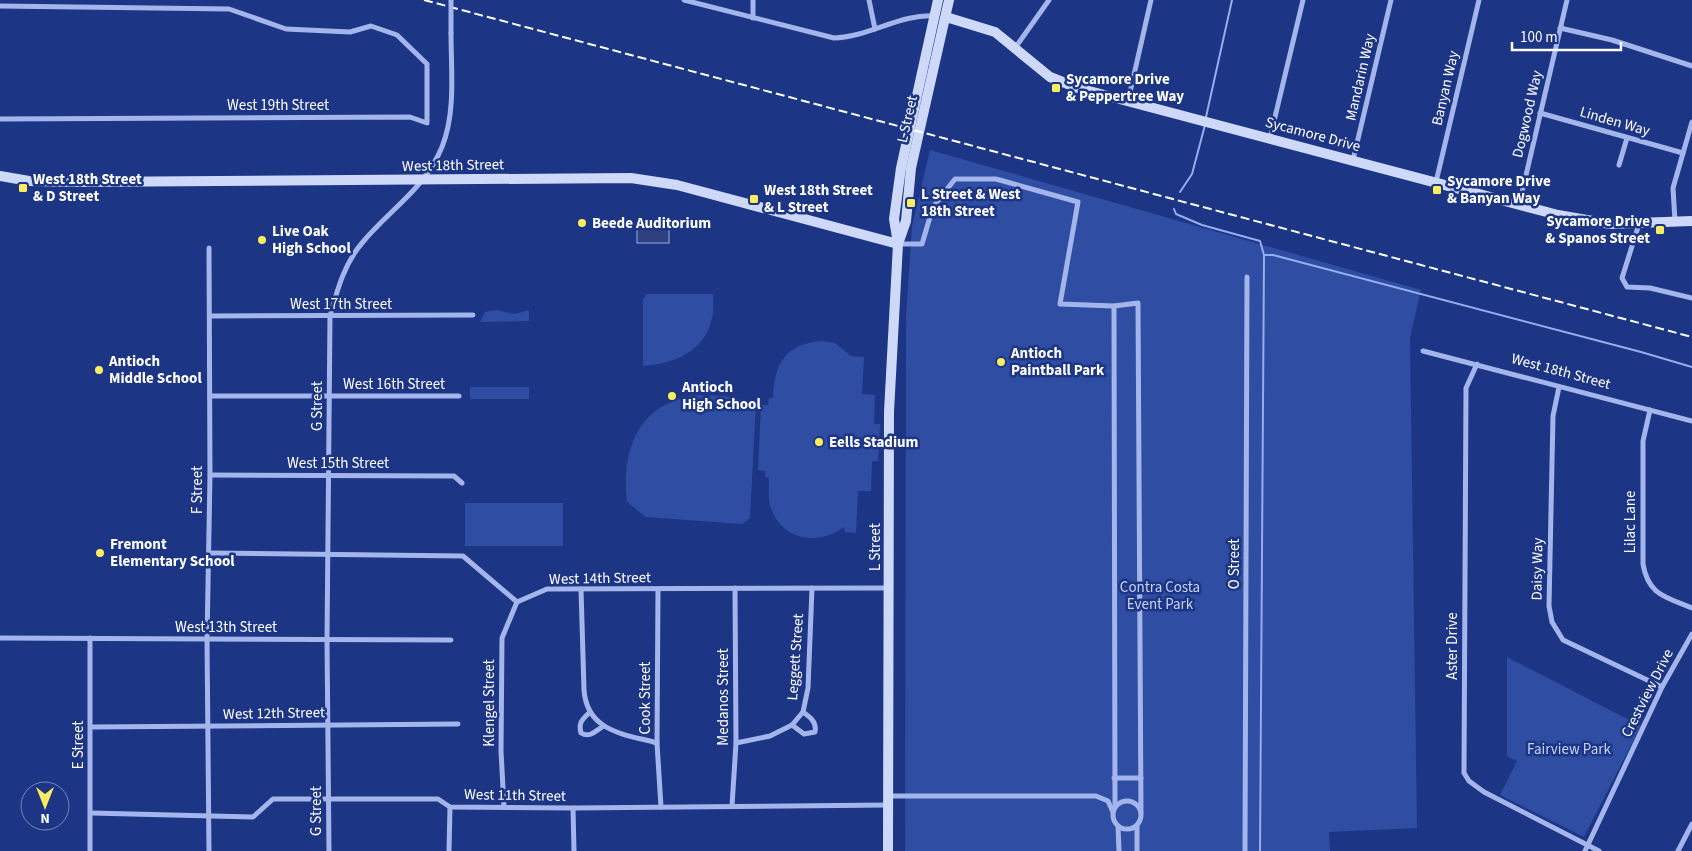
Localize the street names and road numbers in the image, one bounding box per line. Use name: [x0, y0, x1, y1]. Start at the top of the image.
street label: Mandarin Way: [1340, 31, 1381, 123]
street label: Banyan Way: [1427, 49, 1464, 128]
street label: Dogwood Way: [1507, 68, 1548, 160]
street label: L Street: [892, 93, 923, 145]
street label: West 19th Street: [227, 95, 329, 116]
street label: Linden Way: [1577, 101, 1652, 142]
street label: Sycamore Drive: [1263, 112, 1363, 157]
street label: West 18th Street: [402, 154, 504, 177]
street label: West 17th Street: [290, 294, 392, 315]
street label: West 18th Street: [1509, 348, 1613, 395]
street label: West 16th Street: [343, 374, 445, 395]
street label: G Street: [307, 381, 328, 431]
street label: West 15th Street: [287, 453, 389, 474]
street label: F Street: [187, 466, 208, 514]
street label: Lilac Lane: [1620, 491, 1641, 553]
street label: L Street: [865, 523, 886, 571]
street label: Daisy Way: [1526, 537, 1549, 601]
street label: O Street: [1224, 539, 1245, 589]
street label: West 14th Street: [549, 567, 651, 590]
street label: Aster Drive: [1442, 612, 1463, 680]
street label: Leggett Street: [782, 613, 809, 701]
street label: West 13th Street: [175, 617, 277, 638]
street label: Crestview Drive: [1616, 645, 1679, 741]
street label: Medanos Street: [713, 648, 734, 746]
street label: Klengel Street: [479, 659, 500, 747]
street label: Cook Street: [635, 662, 656, 734]
street label: West 12th Street: [223, 702, 325, 725]
street label: E Street: [68, 721, 89, 769]
street label: West 11th Street: [464, 784, 566, 807]
street label: G Street: [306, 786, 327, 836]

